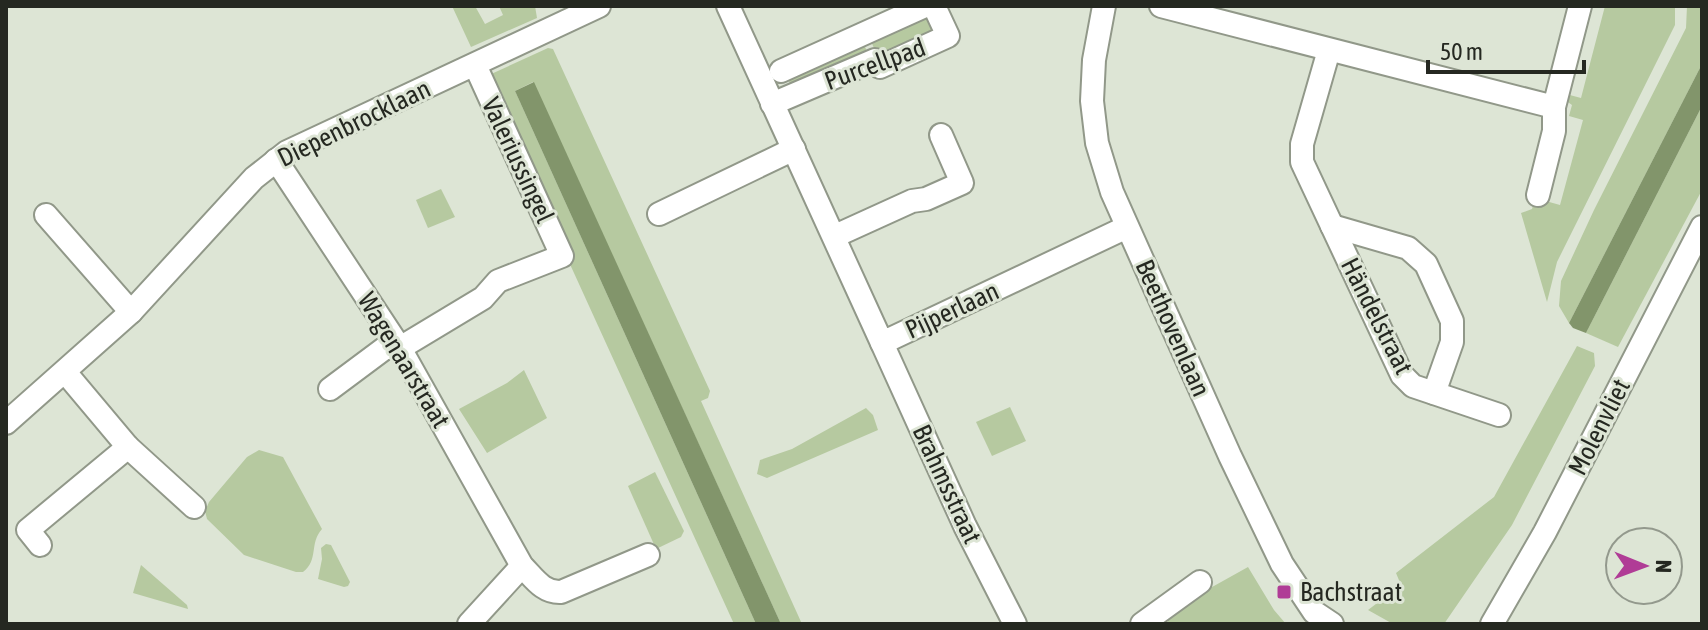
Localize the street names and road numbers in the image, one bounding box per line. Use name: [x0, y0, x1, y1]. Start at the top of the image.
street label: Purcellpad: [821, 32, 929, 96]
street label: Diepenbrocklaan: [273, 73, 435, 173]
street label: Valeriussingel: [476, 92, 560, 228]
street label: Händelstraat: [1335, 253, 1419, 379]
street label: Beethovenlaan: [1130, 255, 1216, 401]
street label: Pijperlaan: [900, 275, 1004, 345]
street label: Wagenaarstraat: [352, 287, 456, 433]
street label: Molenvliet: [1562, 374, 1636, 480]
street label: Brahmsstraat: [906, 420, 988, 548]

